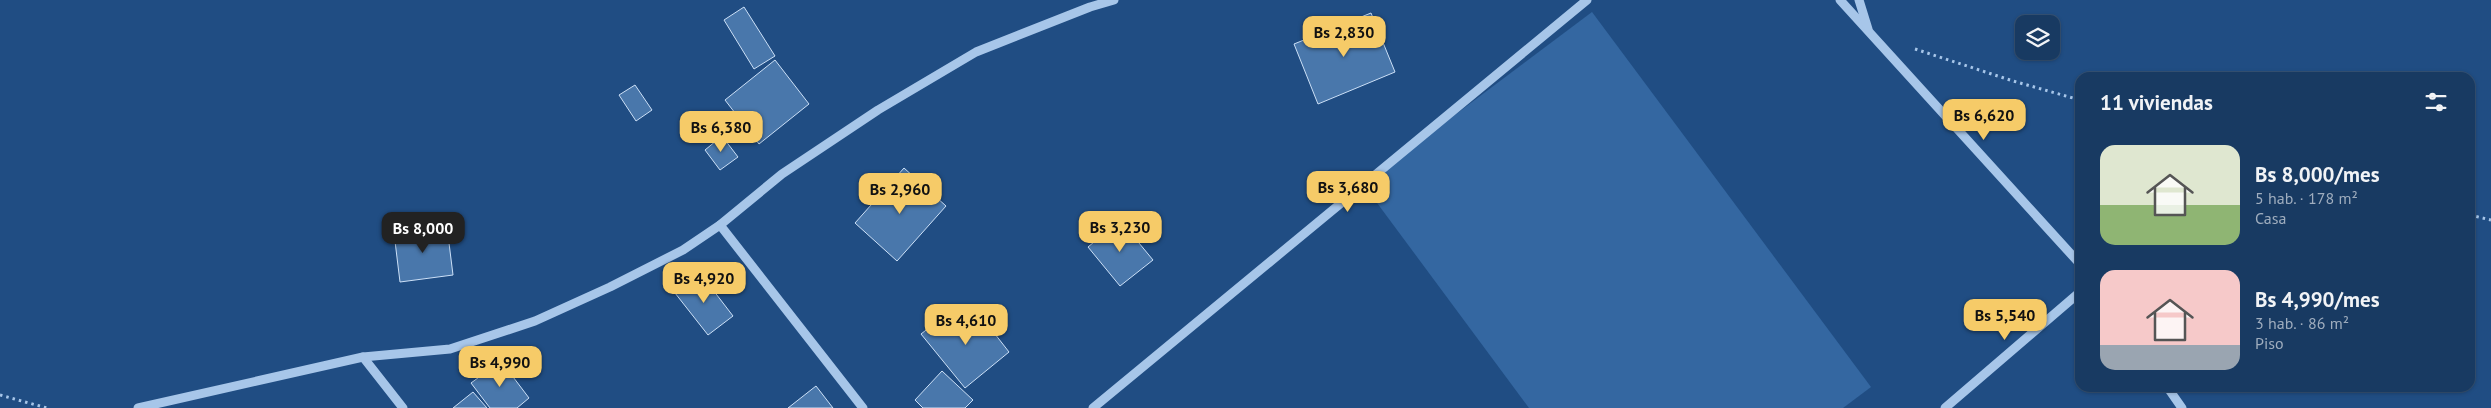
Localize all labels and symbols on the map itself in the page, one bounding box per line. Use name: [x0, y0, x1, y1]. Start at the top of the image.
pin: Bs 2,830: [1292, 15, 1396, 58]
pin: Bs 6,620: [1932, 98, 2036, 141]
pin: Bs 6,380: [669, 110, 773, 153]
pin: Bs 3,680: [1296, 170, 1400, 213]
pin: Bs 2,960: [848, 172, 952, 215]
pin: Bs 3,230: [1068, 210, 1172, 253]
pin: Bs 8,000: [371, 212, 475, 254]
pin: Bs 4,920: [652, 262, 756, 304]
pin: Bs 5,540: [1953, 298, 2057, 341]
pin: Bs 4,610: [914, 304, 1018, 346]
pin: Bs 4,990: [448, 346, 552, 388]

